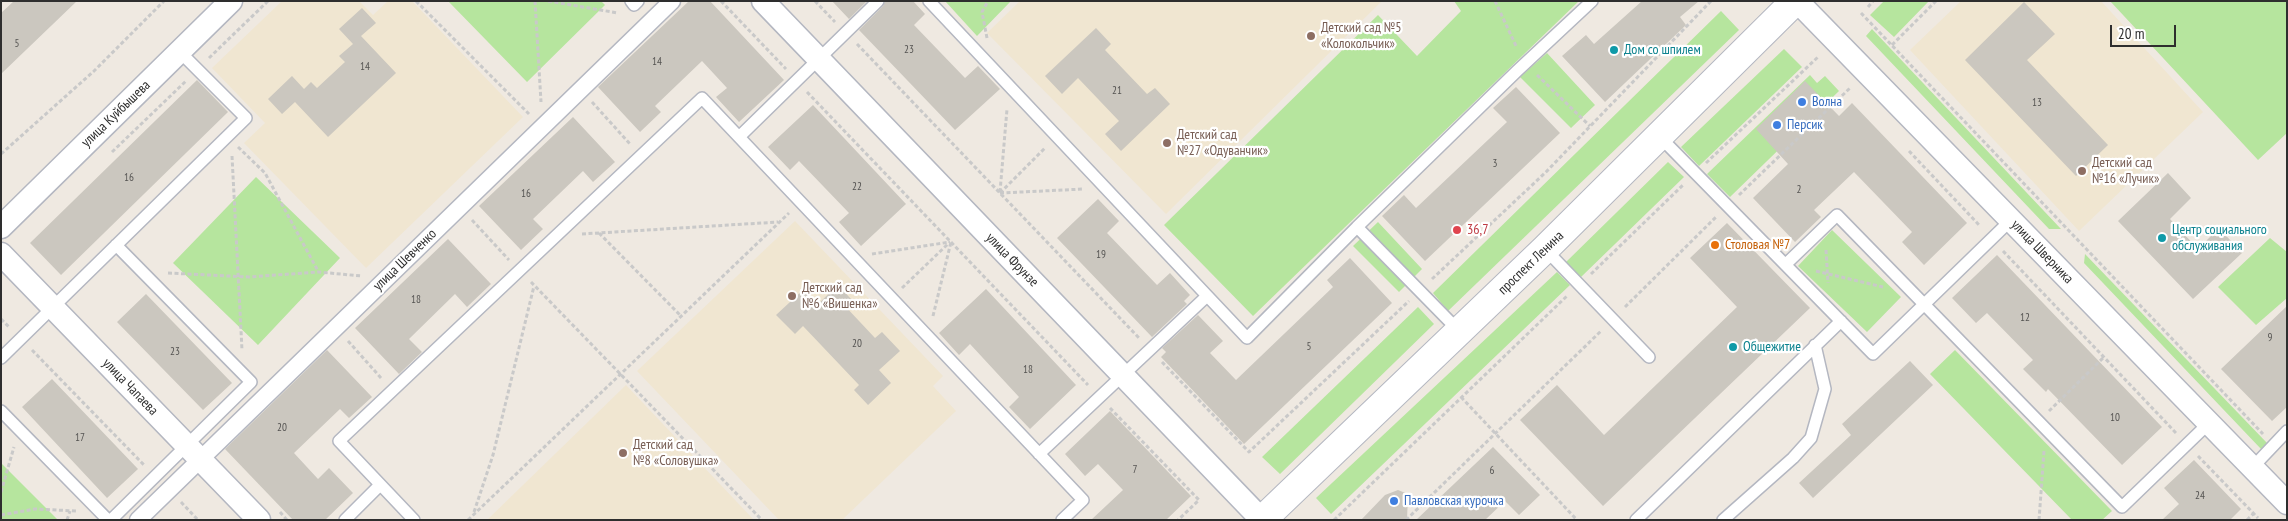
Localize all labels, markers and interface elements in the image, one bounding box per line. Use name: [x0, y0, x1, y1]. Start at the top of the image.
scale bar: [2113, 15, 2179, 47]
place label: Детский сад №5 «Колокольчик»: [1321, 20, 1402, 52]
text: 20 m: [2118, 24, 2144, 43]
marker: Детский сад №5 «Колокольчик»: [1305, 30, 1317, 42]
house number: 5: [15, 37, 19, 51]
place label: Дом со шпилем: [1624, 42, 1701, 58]
house number: 23: [904, 43, 914, 57]
marker: Дом со шпилем: [1608, 44, 1620, 56]
house number: 14: [652, 55, 662, 69]
house number: 14: [360, 60, 370, 74]
street label: улица Куйбышева: [78, 77, 154, 151]
house number: 21: [1112, 84, 1122, 98]
place label: Волна: [1812, 94, 1842, 110]
marker: Волна: [1796, 96, 1808, 108]
house number: 13: [2032, 96, 2042, 110]
place label: Персик: [1787, 117, 1823, 133]
marker: Персик: [1771, 119, 1783, 131]
place label: Детский сад №27 «Одуванчик»: [1177, 127, 1268, 160]
marker: Детский сад №27 «Одуванчик»: [1161, 137, 1173, 149]
place label: Детский сад №16 «Лучик»: [2092, 155, 2159, 188]
house number: 3: [1493, 157, 1497, 171]
marker: Детский сад №16 «Лучик»: [2076, 165, 2088, 177]
house number: 16: [124, 171, 134, 185]
house number: 22: [852, 180, 862, 194]
house number: 2: [1797, 183, 1801, 197]
house number: 16: [521, 187, 531, 201]
street label: улица Шверника: [2007, 217, 2077, 287]
place label: 36,7: [1467, 222, 1489, 238]
place label: Центр социального обслуживания: [2172, 222, 2267, 254]
marker: 36,7: [1451, 224, 1463, 236]
street label: улица Шевченко: [370, 226, 440, 294]
street label: проспект Ленина: [1495, 228, 1567, 298]
street label: улица Фрунзе: [982, 230, 1042, 290]
marker: Центр социального обслуживания: [2156, 232, 2168, 244]
place label: Столовая №7: [1725, 237, 1790, 253]
marker: Столовая №7: [1709, 239, 1721, 251]
house number: 19: [1096, 248, 1106, 262]
place label: Детский сад №6 «Вишенка»: [802, 280, 878, 312]
marker: Детский сад №6 «Вишенка»: [786, 290, 798, 302]
house number: 18: [411, 293, 421, 307]
house number: 12: [2020, 311, 2030, 325]
house number: 9: [2268, 331, 2272, 345]
house number: 20: [852, 337, 862, 351]
place label: Общежитие: [1743, 339, 1801, 355]
house number: 5: [1307, 340, 1311, 354]
marker: Общежитие: [1727, 341, 1739, 353]
house number: 23: [170, 345, 180, 359]
street label: улица Чапаева: [99, 355, 161, 419]
house number: 18: [1023, 363, 1033, 377]
house number: 10: [2110, 411, 2120, 425]
house number: 20: [277, 421, 287, 435]
house number: 17: [75, 431, 85, 445]
place label: Детский сад №8 «Соловушка»: [633, 437, 719, 470]
marker: Детский сад №8 «Соловушка»: [617, 447, 629, 459]
house number: 7: [1133, 463, 1137, 477]
house number: 6: [1490, 464, 1494, 478]
house number: 24: [2195, 489, 2205, 503]
place label: Павловская курочка: [1404, 493, 1504, 509]
marker: Павловская курочка: [1388, 495, 1400, 507]

